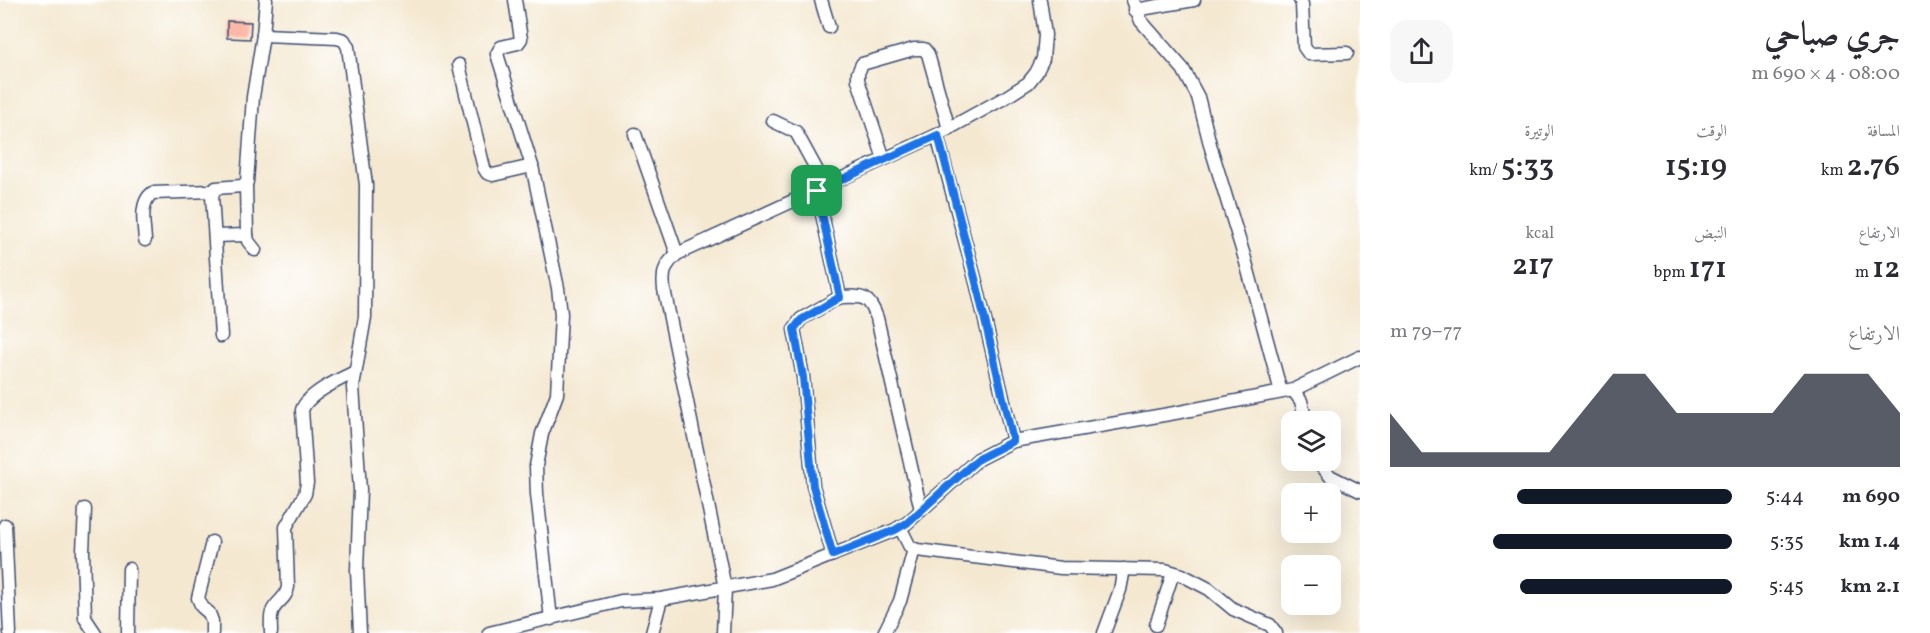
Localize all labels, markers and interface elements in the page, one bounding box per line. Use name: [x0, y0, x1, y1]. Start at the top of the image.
text: جري صباحي: [1765, 14, 1900, 60]
button: share: [1390, 20, 1453, 83]
text: 08:00 · 4 × 690 m: [1751, 60, 1900, 88]
text: الوتيرة: [1524, 121, 1554, 143]
text: الوقت: [1696, 121, 1727, 143]
text: المسافة: [1867, 121, 1900, 143]
text: 5:33: [1501, 146, 1554, 188]
text: 15:19: [1665, 146, 1727, 188]
text: 2.76: [1847, 146, 1900, 188]
text: /km: [1469, 160, 1501, 182]
text: km: [1821, 160, 1847, 182]
pin: [791, 165, 842, 216]
icon: arrive: [800, 174, 833, 207]
text: kcal: [1526, 223, 1554, 245]
text: النبض: [1694, 223, 1727, 245]
text: الارتفاع: [1858, 223, 1900, 245]
text: 217: [1512, 245, 1554, 287]
text: 171: [1689, 248, 1727, 290]
text: 12: [1872, 248, 1900, 290]
text: bpm: [1654, 262, 1689, 284]
text: m: [1855, 262, 1872, 284]
text: 77–79 m: [1390, 318, 1462, 346]
text: الارتفاع: [1848, 321, 1900, 349]
map controls: [1281, 411, 1341, 615]
button: layers: [1281, 411, 1341, 471]
button: +: [1281, 483, 1341, 543]
text: 5:44: [1766, 483, 1804, 511]
text: 690 m: [1842, 483, 1900, 511]
text: 5:35: [1770, 528, 1804, 556]
text: 1.4 km: [1839, 528, 1900, 556]
button: −: [1281, 555, 1341, 615]
text: 5:45: [1769, 573, 1804, 601]
text: 2.1 km: [1840, 573, 1900, 601]

